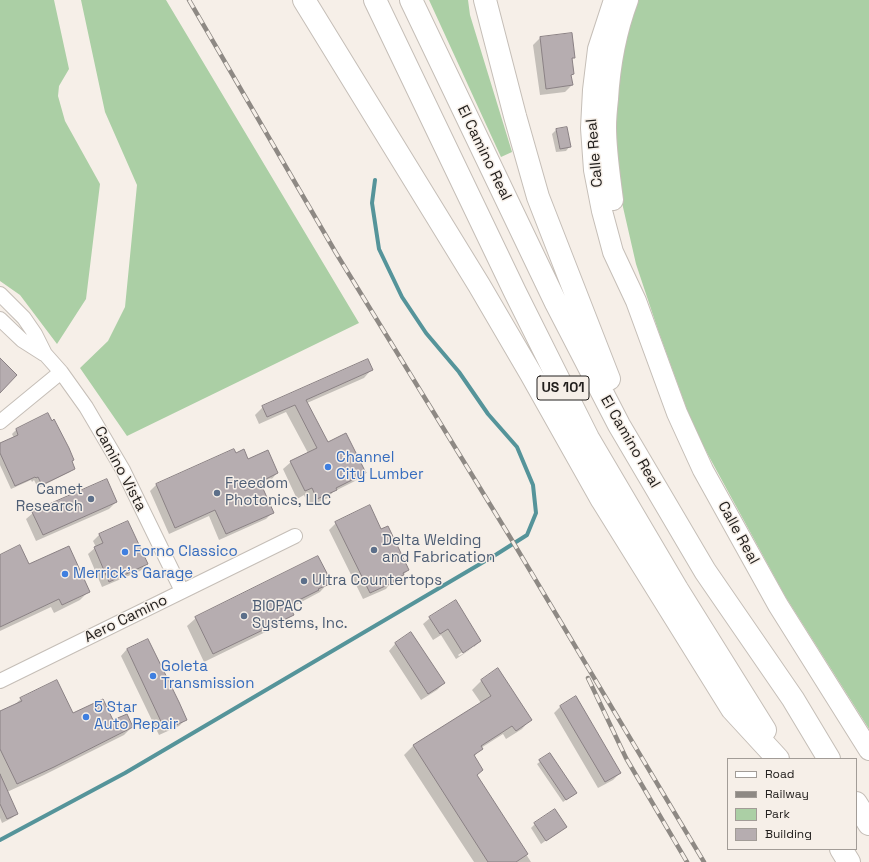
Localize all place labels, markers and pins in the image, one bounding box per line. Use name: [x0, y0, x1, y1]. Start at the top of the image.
place label: Channel City Lumber: [336, 449, 424, 484]
marker: Channel City Lumber: [323, 462, 333, 472]
place label: Freedom Photonics, LLC: [225, 475, 331, 510]
place label: Camet Research: [16, 481, 83, 516]
marker: Freedom Photonics, LLC: [212, 488, 222, 498]
marker: Camet Research: [86, 494, 96, 504]
place label: Delta Welding and Fabrication: [382, 532, 495, 567]
place label: Forno Classico: [133, 543, 238, 561]
marker: Delta Welding and Fabrication: [369, 545, 379, 555]
marker: Forno Classico: [120, 547, 130, 557]
place label: Merrick's Garage: [73, 565, 193, 583]
marker: Merrick's Garage: [60, 569, 70, 579]
place label: Ultra Countertops: [312, 572, 442, 590]
marker: Ultra Countertops: [299, 576, 309, 586]
place label: BIOPAC Systems, Inc.: [252, 598, 348, 633]
marker: BIOPAC Systems, Inc.: [239, 611, 249, 621]
place label: Goleta Transmission: [161, 658, 254, 693]
marker: Goleta Transmission: [148, 671, 158, 681]
place label: 5 Star Auto Repair: [94, 699, 178, 734]
marker: 5 Star Auto Repair: [81, 712, 91, 722]

